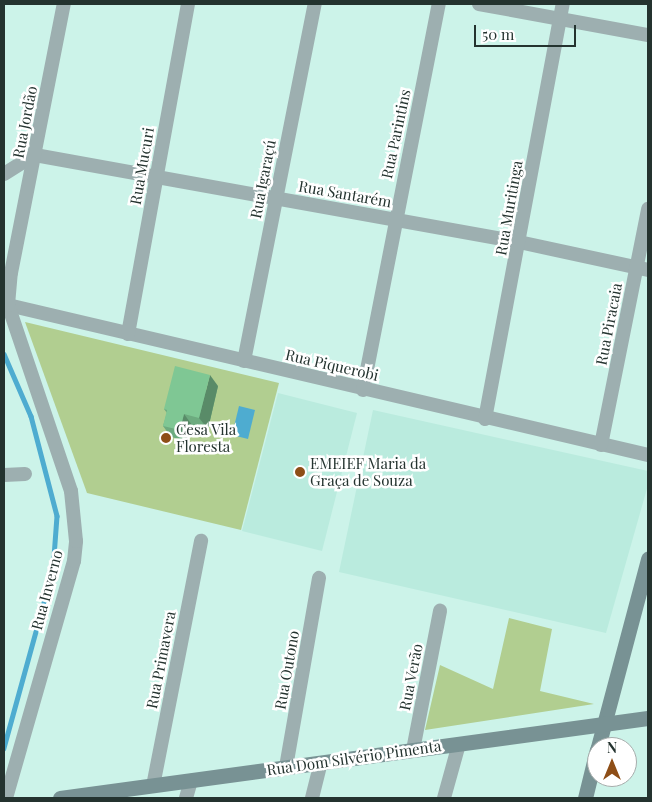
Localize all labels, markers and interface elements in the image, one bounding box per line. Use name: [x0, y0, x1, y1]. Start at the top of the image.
scale bar: [477, 15, 580, 47]
text: 50 m: [482, 24, 514, 44]
street label: Rua Jordão: [9, 84, 41, 160]
street label: Rua Parintins: [378, 88, 414, 180]
street label: Rua Mucuri: [126, 126, 158, 206]
street label: Rua Igaraçú: [247, 138, 279, 220]
street label: Rua Muritinga: [492, 159, 526, 257]
street label: Rua Santarém: [297, 177, 393, 211]
street label: Rua Piracaia: [592, 281, 626, 367]
street label: Rua Piquerobi: [284, 346, 380, 384]
place label: Cesa Vila Floresta: [176, 420, 237, 455]
marker: Cesa Vila Floresta: [160, 432, 172, 444]
place label: EMEIEF Maria da Graça de Souza: [310, 454, 427, 489]
marker: EMEIEF Maria da Graça de Souza: [294, 466, 306, 478]
street label: Rua Inverno: [28, 548, 66, 632]
street label: Rua Primavera: [143, 610, 179, 710]
street label: Rua Outono: [271, 629, 303, 711]
street label: Rua Verão: [396, 642, 426, 712]
street label: Rua Dom Silvério Pimenta: [266, 737, 442, 779]
north arrow: [587, 737, 637, 787]
text: N: [607, 738, 617, 757]

